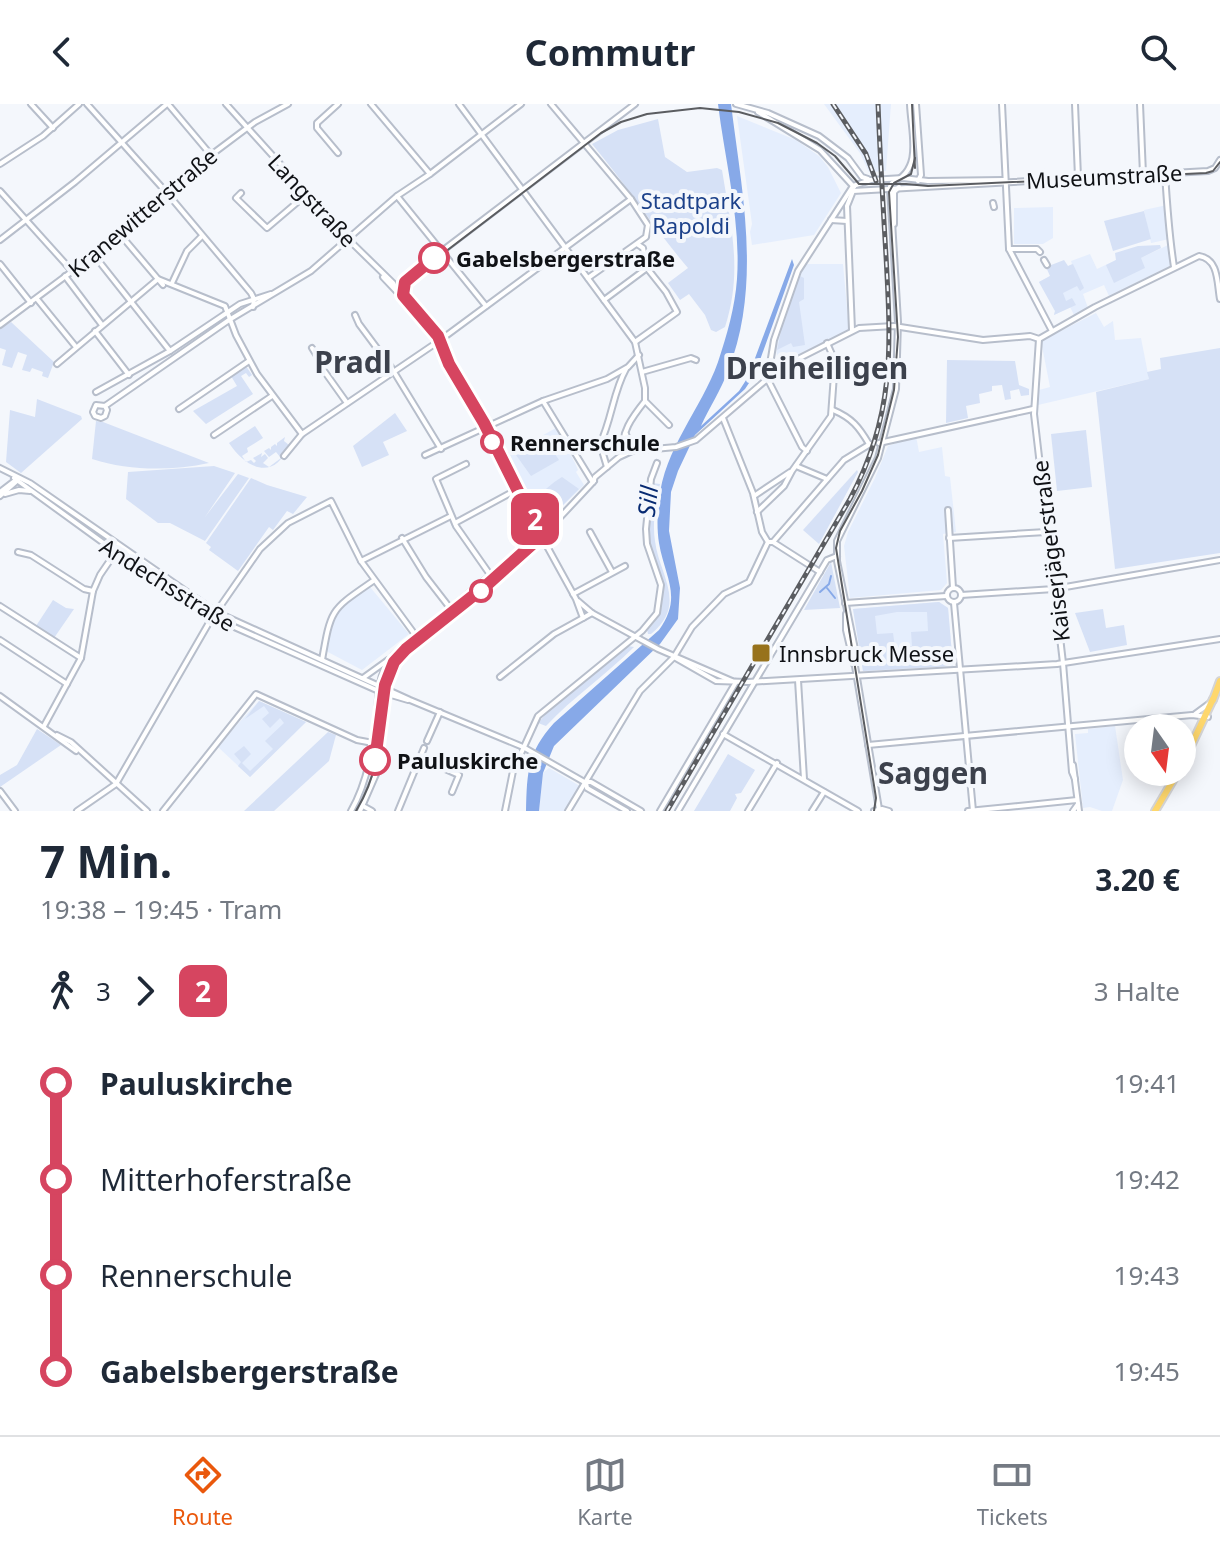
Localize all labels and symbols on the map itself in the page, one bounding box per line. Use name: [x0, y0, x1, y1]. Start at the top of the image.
street label: Kranewitterstraße: [61, 141, 223, 283]
street label: Langstraße: [262, 147, 364, 253]
street label: Museumstraße: [1025, 157, 1183, 195]
park label: Stadtpark Rapoldi: [641, 185, 742, 240]
marker: Gabelsbergerstraße: [419, 243, 449, 273]
place label: Gabelsbergerstraße: [456, 243, 675, 273]
district label: Pradl: [314, 341, 392, 382]
district label: Dreiheiligen: [726, 347, 908, 388]
place label: Rennerschule: [510, 427, 660, 457]
marker: Rennerschule: [481, 431, 503, 453]
street label: Kaiserjägerstraße: [1024, 459, 1076, 643]
water label: Sill: [629, 483, 665, 518]
line badge: 2: [509, 493, 561, 545]
street label: Andechsstraße: [95, 530, 241, 638]
unlabelled marker: [470, 580, 492, 602]
place label: Innsbruck Messe: [779, 638, 954, 668]
marker: Innsbruck Messe: [750, 642, 772, 664]
north arrow: [1124, 714, 1196, 786]
marker: Pauluskirche: [360, 745, 390, 775]
place label: Pauluskirche: [397, 745, 538, 775]
district label: Saggen: [878, 752, 988, 793]

